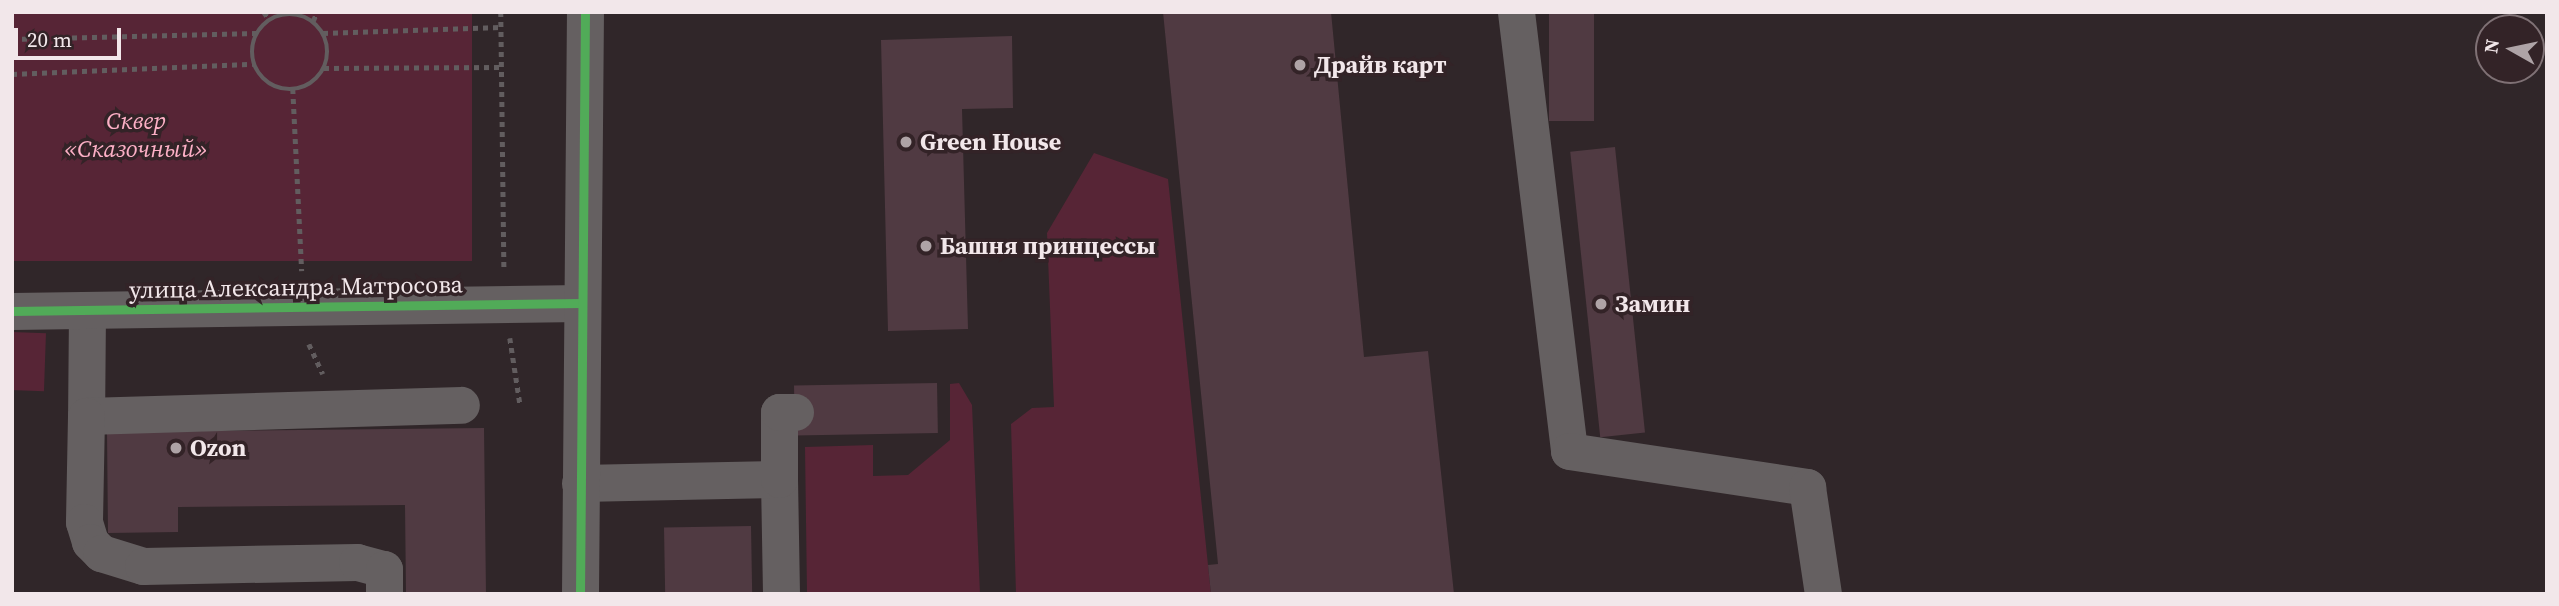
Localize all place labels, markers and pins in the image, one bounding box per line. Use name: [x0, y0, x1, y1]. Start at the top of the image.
place label: Драйв карт: [1314, 51, 1447, 79]
marker: Драйв карт: [1292, 57, 1308, 73]
place label: Green House: [920, 128, 1061, 156]
marker: Green House: [898, 134, 914, 150]
place label: Башня принцессы: [940, 232, 1156, 260]
marker: Башня принцессы: [918, 238, 934, 254]
place label: Замин: [1615, 290, 1690, 318]
marker: Замин: [1593, 296, 1609, 312]
place label: Ozon: [190, 434, 246, 462]
marker: Ozon: [168, 440, 184, 456]

